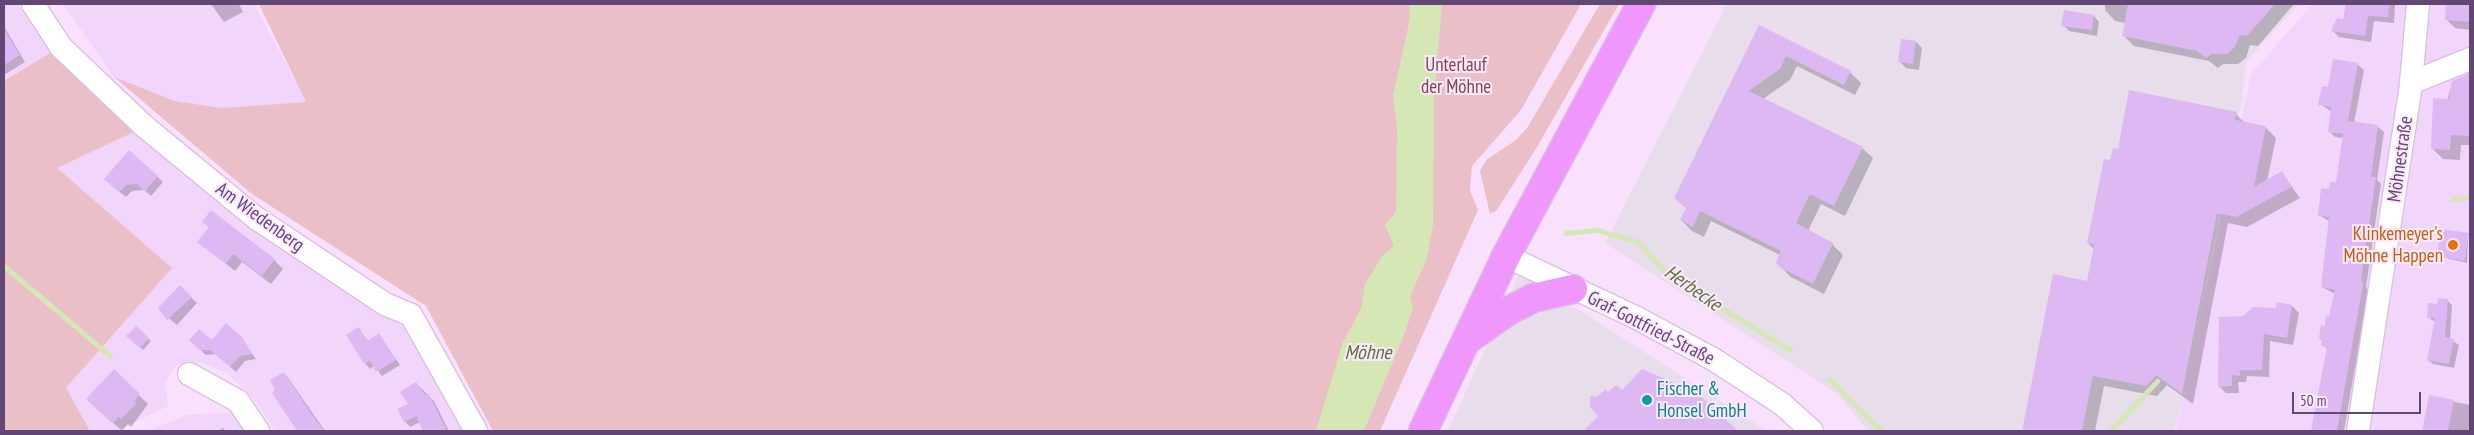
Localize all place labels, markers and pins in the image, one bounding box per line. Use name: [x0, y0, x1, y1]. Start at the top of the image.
place label: Klinkemeyer's Möhne Happen: [2344, 223, 2443, 267]
marker: Klinkemeyer's Möhne Happen: [2447, 239, 2459, 251]
place label: Fischer & Honsel GmbH: [1657, 378, 1747, 422]
marker: Fischer & Honsel GmbH: [1641, 394, 1653, 406]

